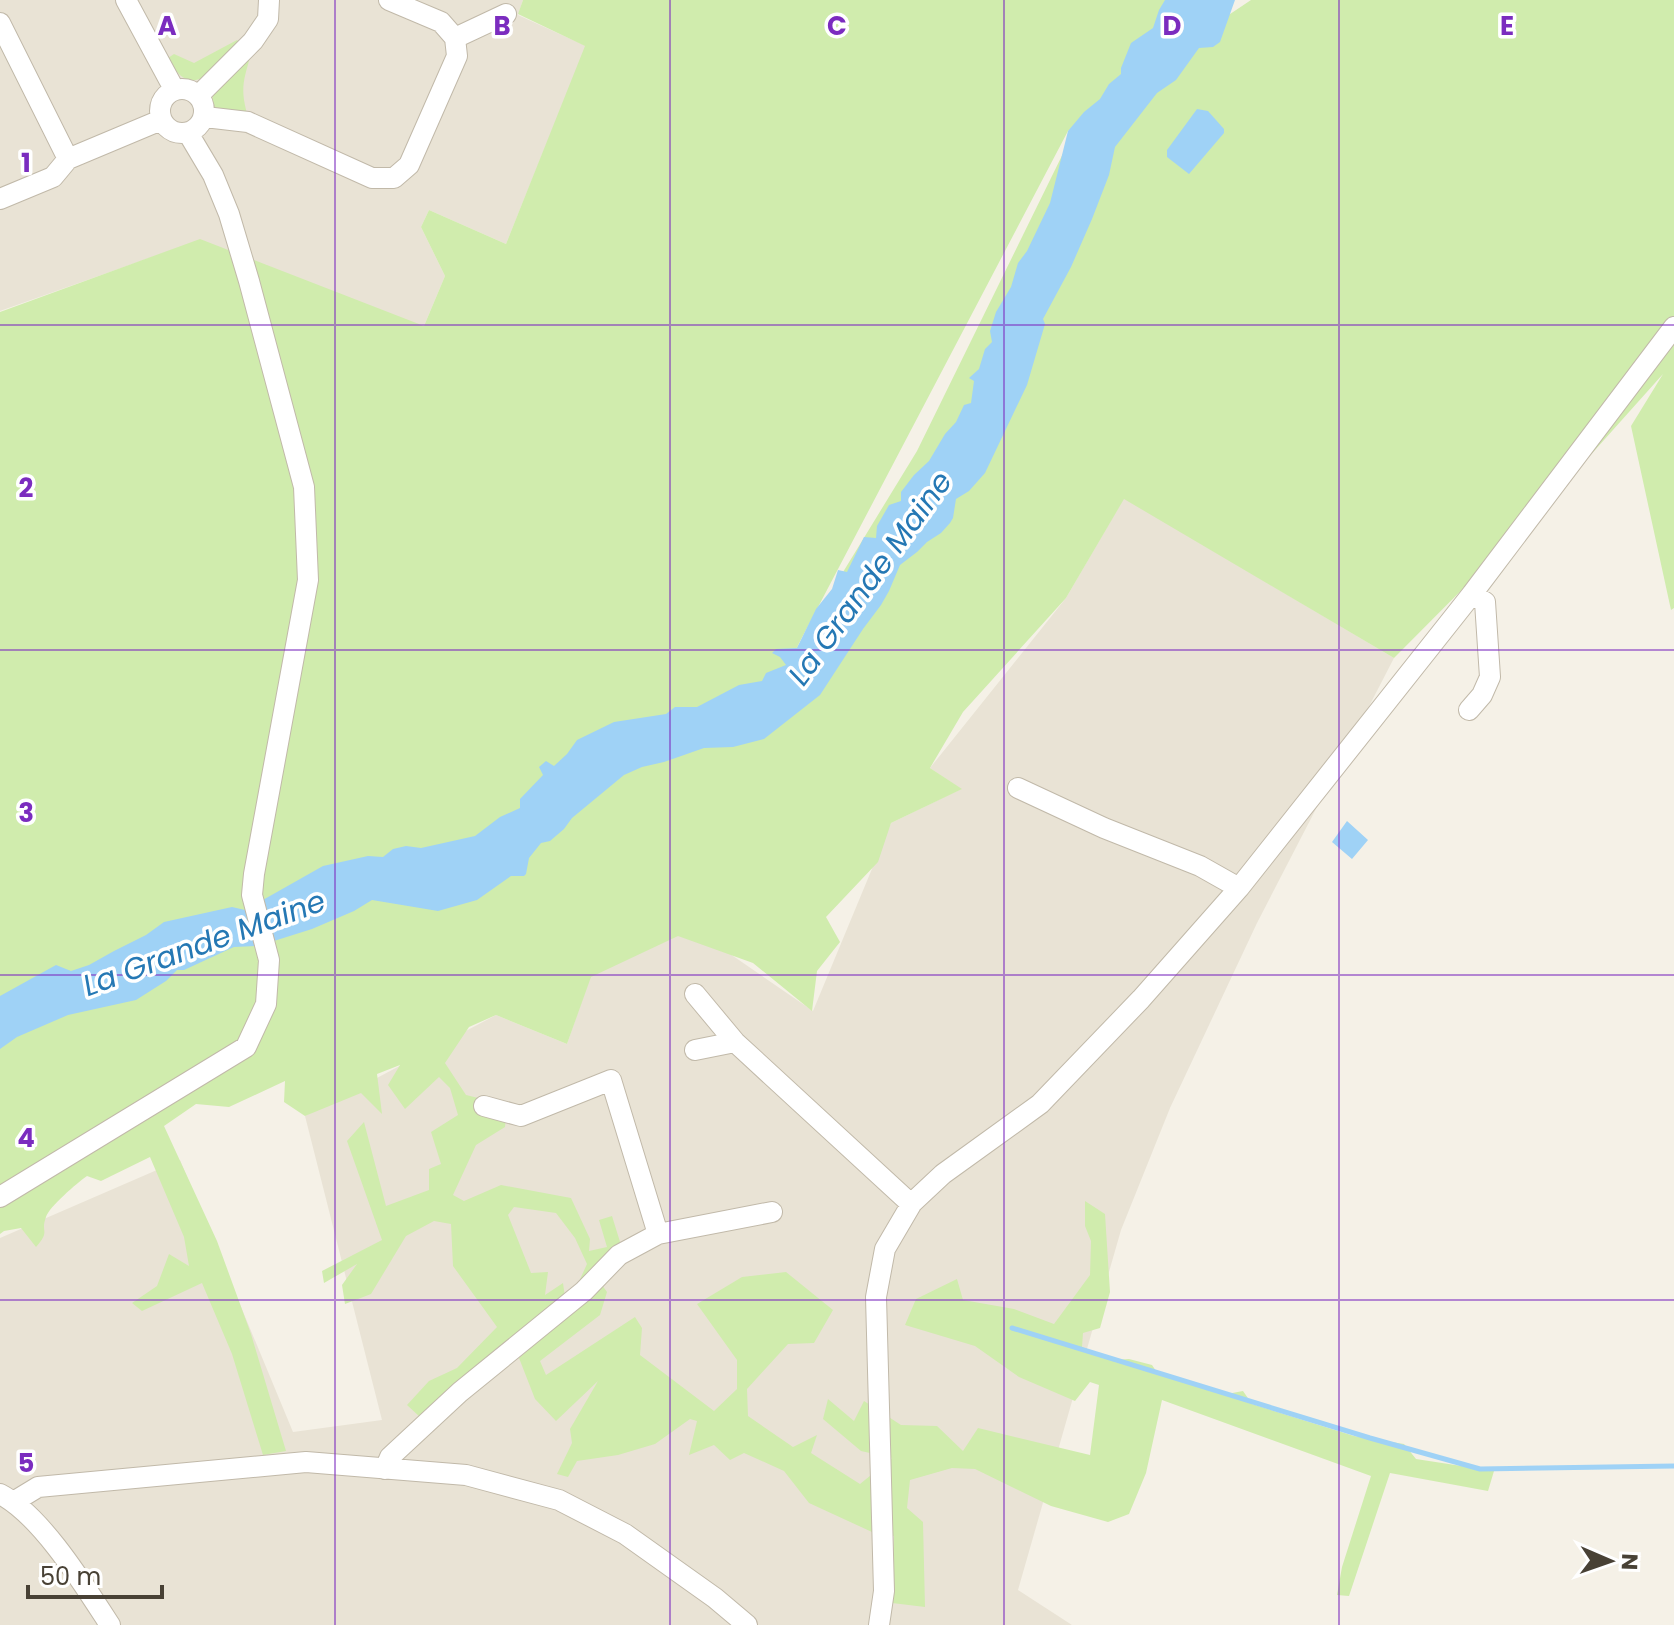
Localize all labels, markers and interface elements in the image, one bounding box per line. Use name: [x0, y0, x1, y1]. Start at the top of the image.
text: A: [157, 8, 177, 44]
text: B: [493, 8, 511, 44]
text: C: [827, 8, 847, 44]
text: D: [1163, 8, 1182, 44]
text: E: [1500, 8, 1514, 44]
text: 1: [21, 145, 31, 181]
water label: La Grande Maine: [778, 462, 962, 694]
text: 2: [19, 470, 34, 506]
text: 3: [18, 795, 34, 831]
water label: La Grande Maine: [77, 879, 331, 1007]
text: 4: [17, 1120, 35, 1156]
text: 5: [18, 1445, 34, 1481]
north arrow: [1570, 1521, 1650, 1601]
scale bar: [28, 1549, 162, 1599]
text: N: [1614, 1553, 1645, 1570]
text: 50 m: [40, 1560, 101, 1593]

